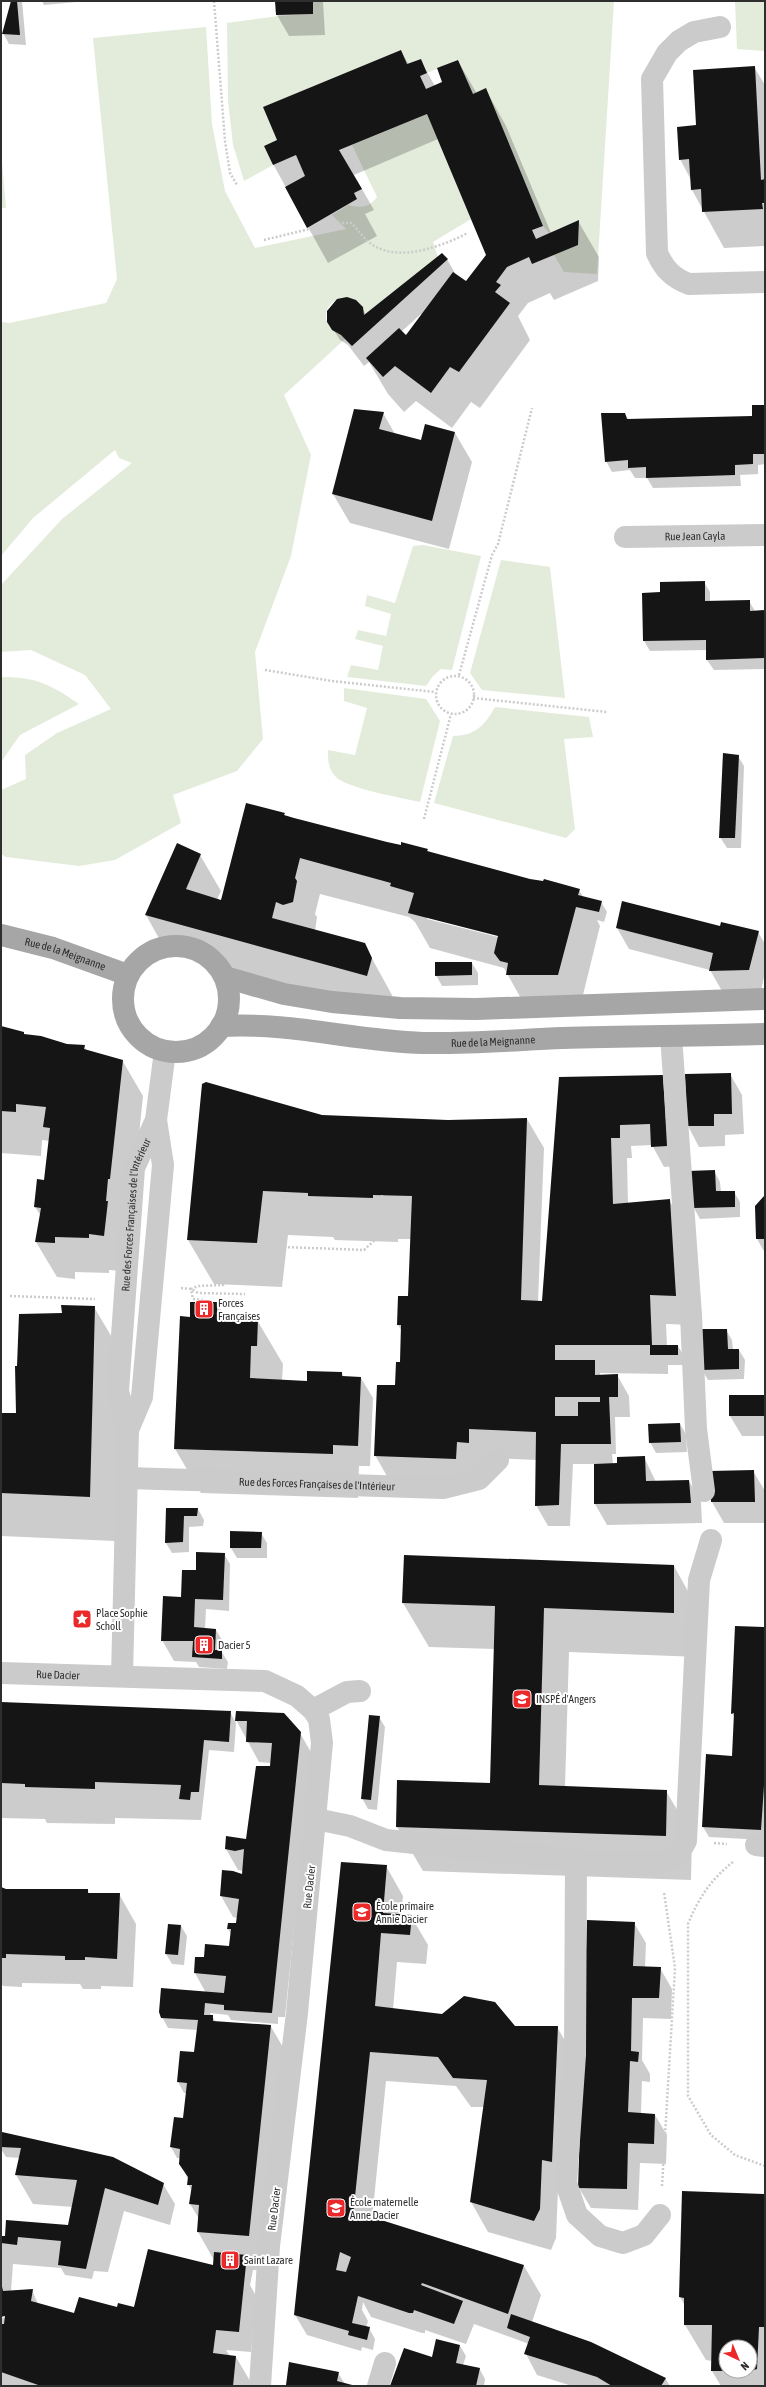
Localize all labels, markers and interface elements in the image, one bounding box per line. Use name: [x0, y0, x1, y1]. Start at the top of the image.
street label: Rue Jean Cayla: [665, 530, 725, 542]
street label: Rue de la Meignanne: [24, 935, 107, 972]
street label: Rue de la Meignanne: [451, 1033, 536, 1049]
street label: Rue des Forces Françaises de l'Intérieur: [119, 1136, 153, 1292]
place label: Forces Françaises: [218, 1297, 260, 1322]
building icon: Forces Françaises: [193, 1298, 215, 1320]
street label: Rue des Forces Françaises de l'Intérieur: [239, 1476, 396, 1492]
place label: Place Sophie Scholl: [96, 1607, 148, 1632]
place icon: Place Sophie Scholl: [71, 1608, 93, 1630]
building icon: Dacier 5: [193, 1634, 215, 1656]
place label: Dacier 5: [218, 1639, 251, 1651]
street label: Rue Dacier: [36, 1668, 81, 1681]
school or university icon: INSPÉ d'Angers: [511, 1688, 533, 1710]
place label: INSPÉ d'Angers: [536, 1693, 596, 1705]
street label: Rue Dacier: [301, 1864, 317, 1909]
place label: École primaire Annie Dacier: [376, 1900, 434, 1925]
school or university icon: École primaire Annie Dacier: [351, 1901, 373, 1923]
street label: Rue Dacier: [265, 2186, 283, 2231]
place label: École maternelle Anne Dacier: [350, 2196, 419, 2221]
school or university icon: École maternelle Anne Dacier: [325, 2197, 347, 2219]
building icon: Saint Lazare: [219, 2249, 241, 2271]
place label: Saint Lazare: [244, 2254, 293, 2266]
north arrow: [718, 2339, 758, 2379]
text: N: [738, 2360, 751, 2373]

